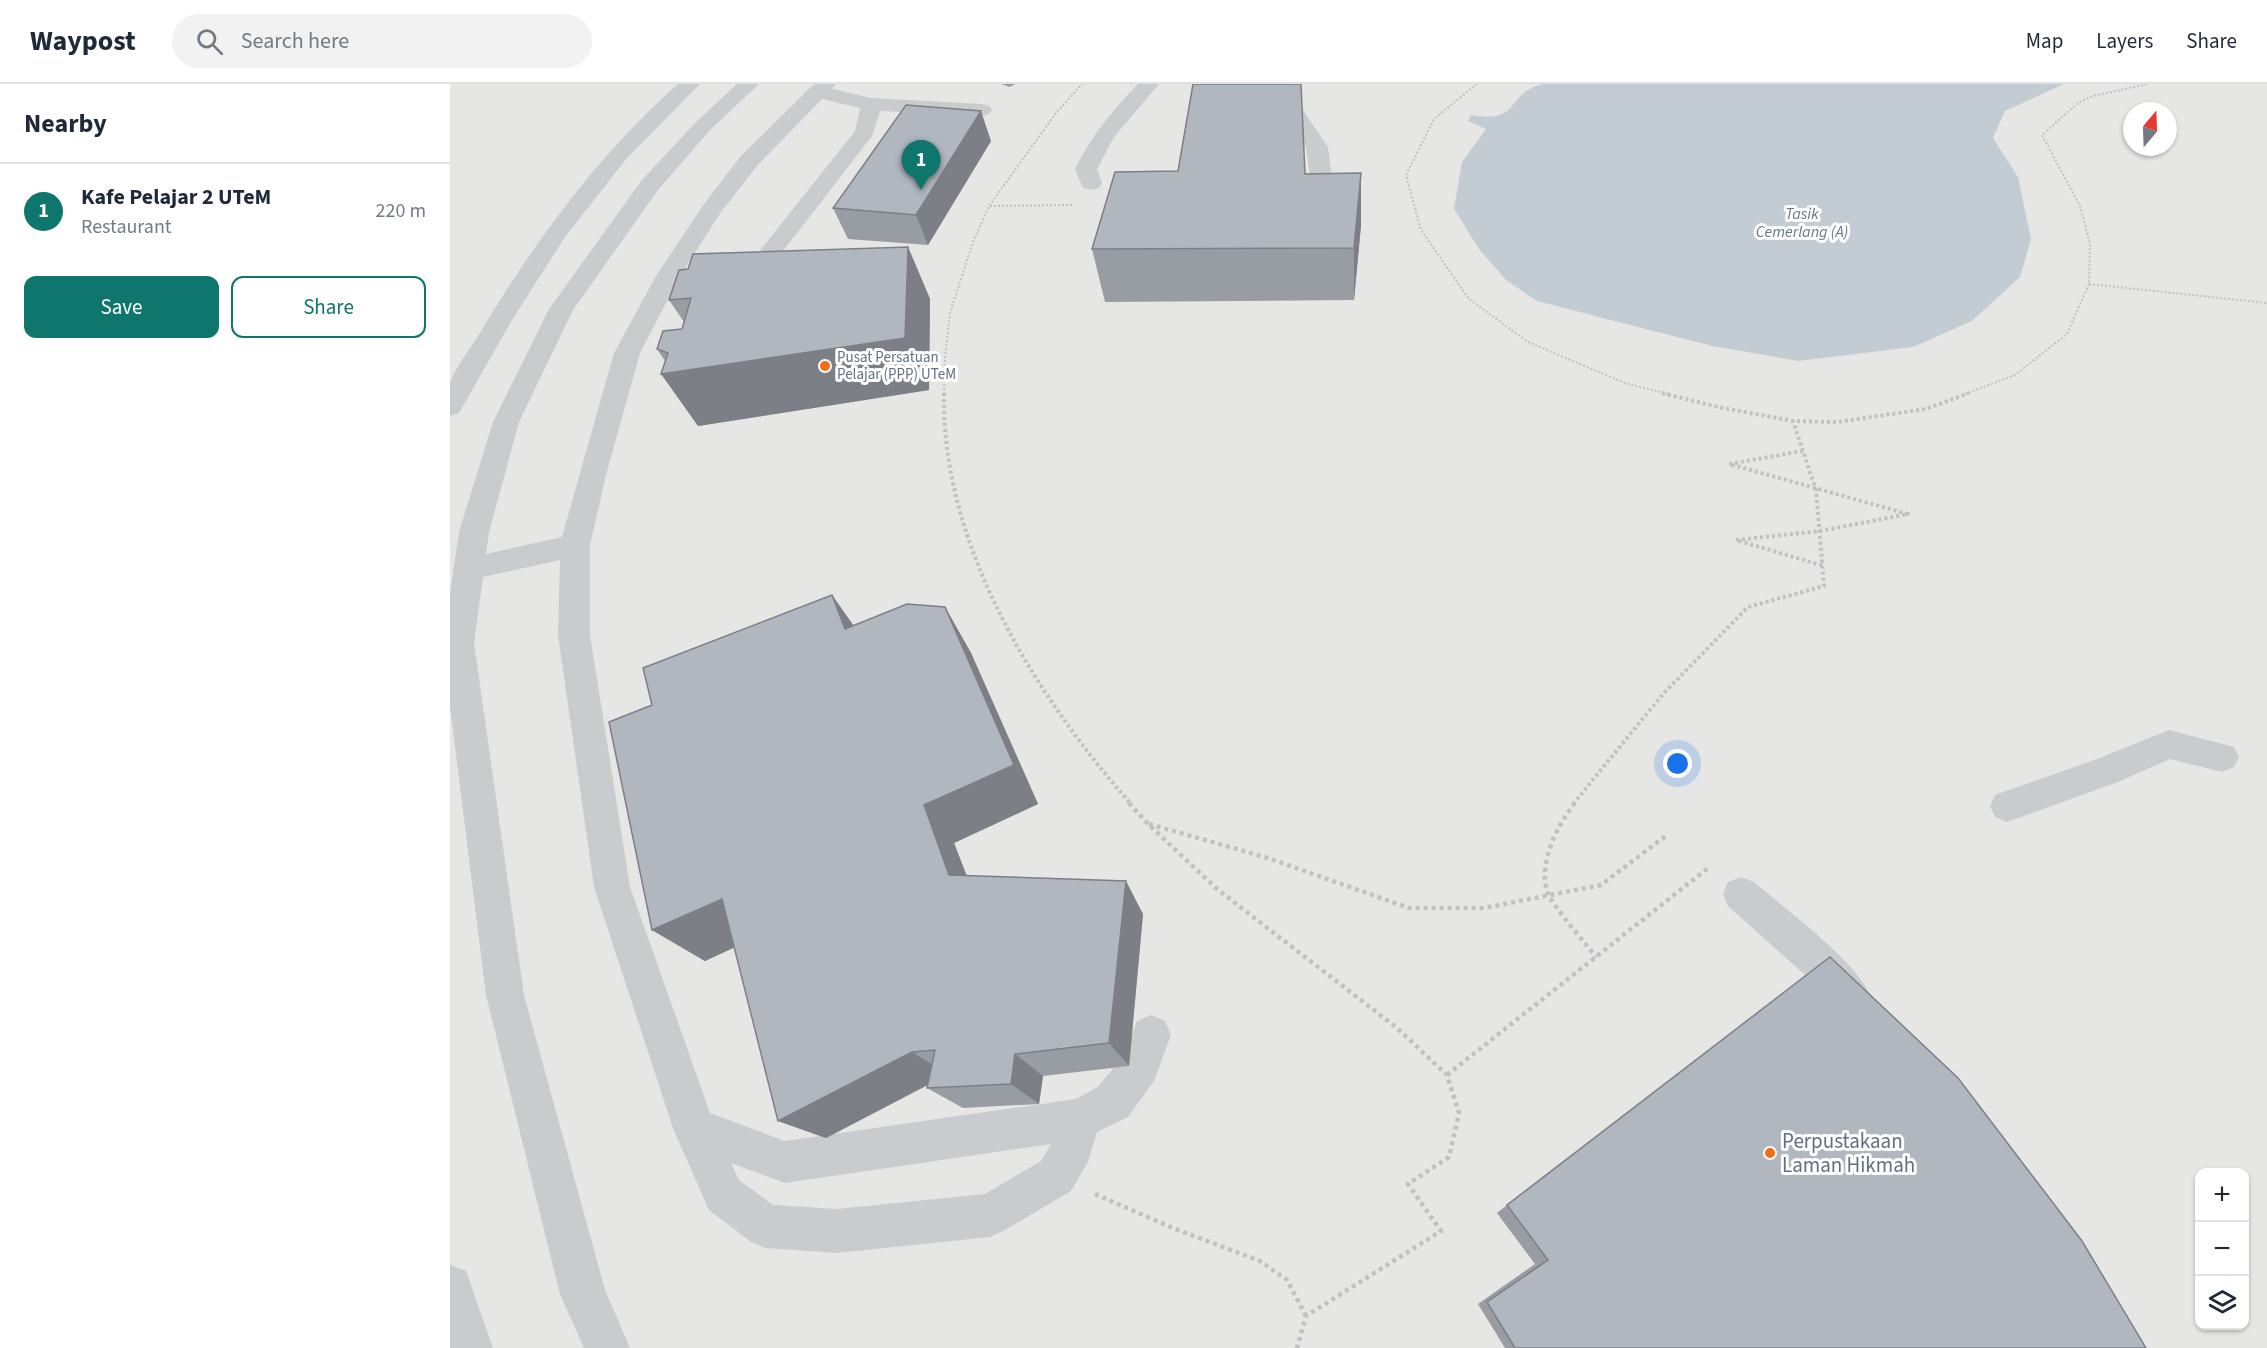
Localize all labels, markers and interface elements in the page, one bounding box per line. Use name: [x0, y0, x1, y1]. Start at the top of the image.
search box: [172, 14, 592, 68]
text: Waypost: [30, 21, 136, 61]
icon: search: [193, 25, 226, 58]
text: Search here: [241, 25, 349, 57]
text: Map: [2026, 26, 2063, 56]
text: Layers: [2096, 26, 2153, 56]
text: Share: [2186, 26, 2237, 56]
north arrow: [2123, 102, 2177, 156]
text: Nearby: [24, 105, 107, 142]
pin: 1: [902, 141, 940, 190]
text: Kafe Pelajar 2 UTeM: [81, 181, 271, 213]
text: 1: [38, 197, 49, 225]
text: 220 m: [376, 197, 426, 225]
water label: Tasik Cemerlang (A): [1756, 203, 1848, 243]
text: Restaurant: [81, 213, 172, 241]
button: Save: [24, 276, 219, 338]
button: Share: [231, 276, 426, 338]
place label: Pusat Persatuan Pelajar (PPP) UTeM: [837, 347, 956, 385]
marker: Pusat Persatuan Pelajar (PPP) UTeM: [818, 359, 832, 373]
your location: [1663, 749, 1692, 778]
place label: Perpustakaan Laman Hikmah: [1782, 1126, 1915, 1180]
marker: Perpustakaan Laman Hikmah: [1763, 1146, 1777, 1160]
map controls: [2195, 1168, 2249, 1330]
button: +: [2195, 1168, 2249, 1222]
button: −: [2195, 1222, 2249, 1276]
button: layers: [2195, 1276, 2249, 1330]

